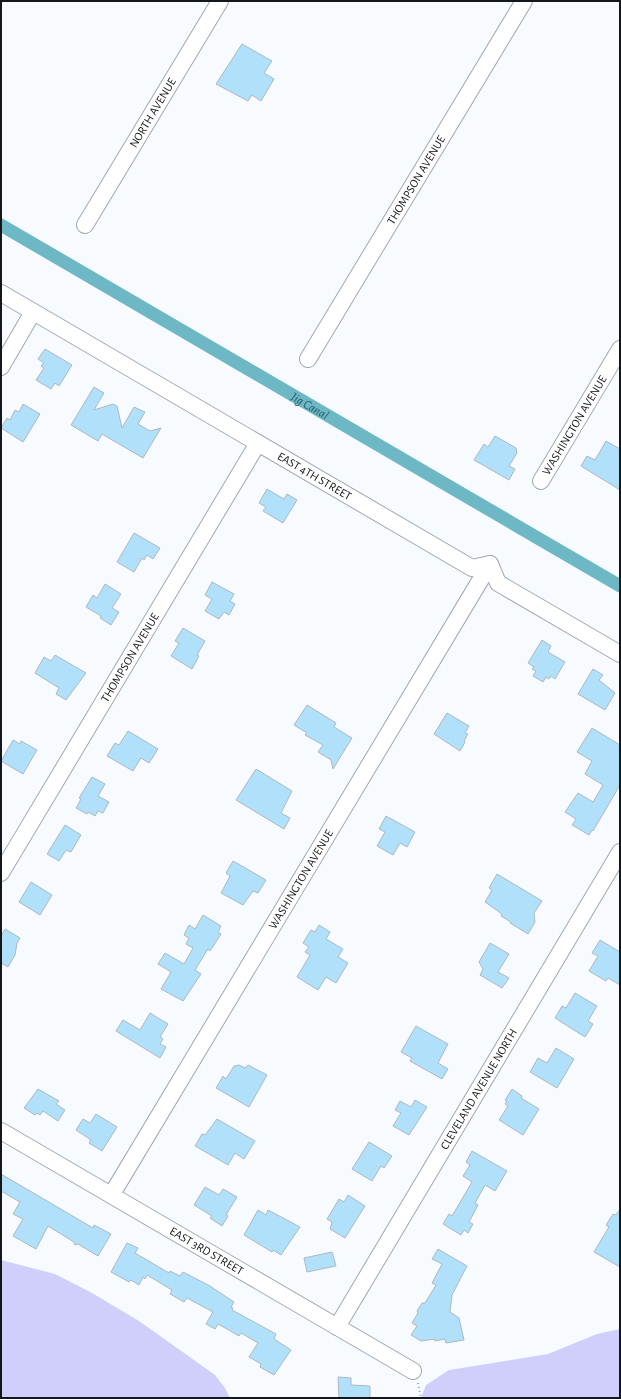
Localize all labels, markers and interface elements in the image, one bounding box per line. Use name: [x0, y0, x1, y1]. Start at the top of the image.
street label: NORTH AVENUE: [127, 76, 178, 150]
street label: THOMPSON AVENUE: [385, 133, 447, 227]
street label: WASHINGTON AVENUE: [540, 373, 609, 477]
water label: Jig Canal: [287, 390, 331, 423]
street label: EAST 4TH STREET: [275, 450, 354, 502]
street label: THOMPSON AVENUE: [99, 611, 161, 704]
street label: WASHINGTON AVENUE: [266, 827, 335, 931]
street label: CLEVELAND AVENUE NORTH: [438, 1027, 519, 1151]
street label: EAST 3RD STREET: [168, 1225, 246, 1277]

